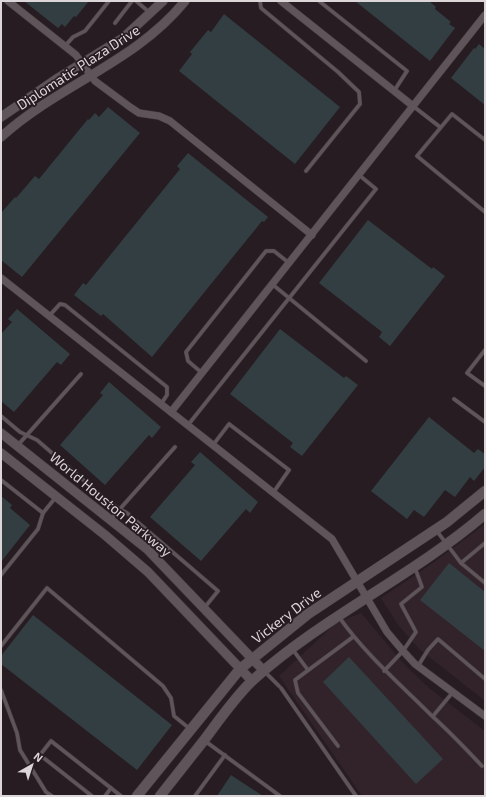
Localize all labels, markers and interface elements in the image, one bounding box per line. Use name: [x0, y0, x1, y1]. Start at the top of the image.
street label: Diplomatic Plaza Drive: [13, 21, 143, 113]
street label: World Houston Parkway: [47, 448, 176, 560]
street label: Vickery Drive: [248, 583, 324, 647]
north arrow: [12, 745, 52, 785]
text: N: [31, 749, 46, 764]

